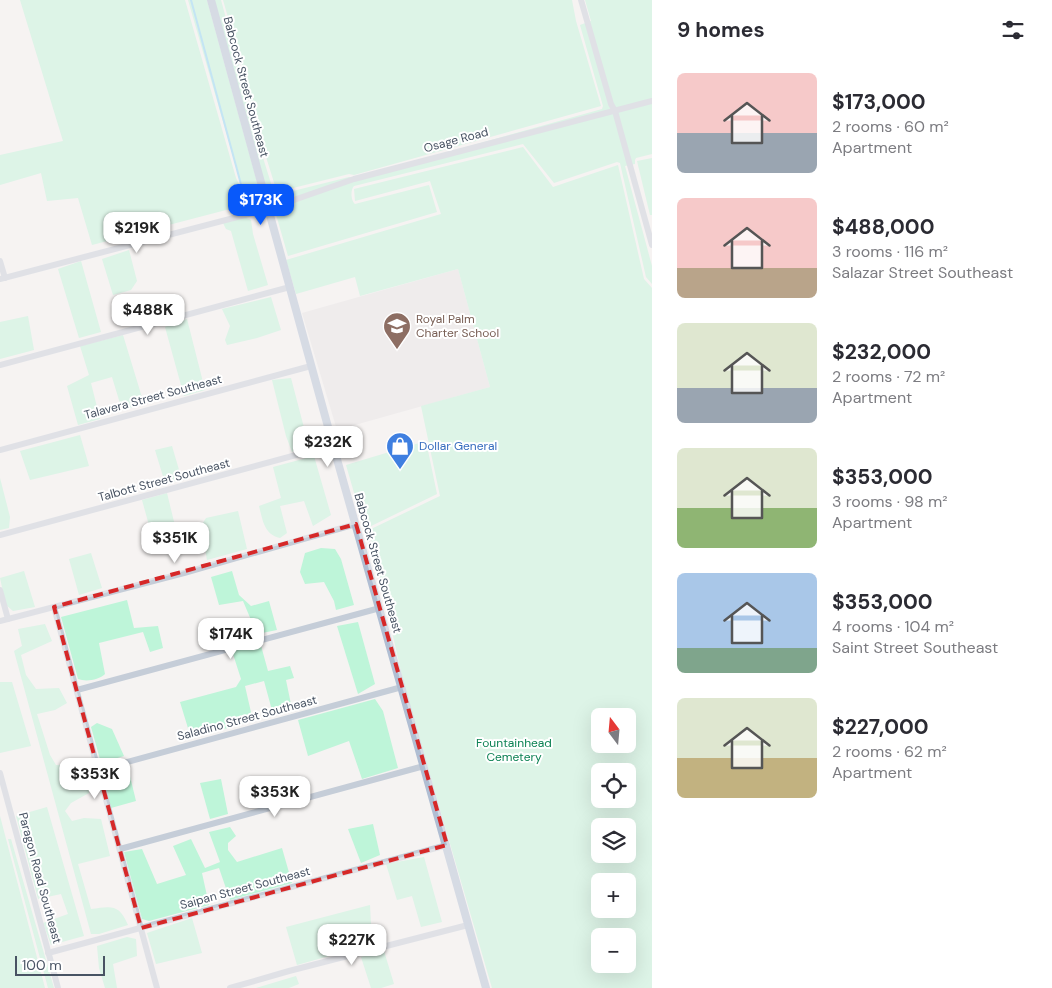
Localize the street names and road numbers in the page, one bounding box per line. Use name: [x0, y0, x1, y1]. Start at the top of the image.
street label: Babcock Street Southeast: [220, 15, 273, 159]
street label: Osage Road: [422, 124, 490, 156]
street label: Talavera Street Southeast: [82, 371, 224, 423]
street label: Talbott Street Southeast: [96, 455, 232, 505]
street label: Babcock Street Southeast: [350, 491, 406, 635]
street label: Saladino Street Southeast: [175, 692, 319, 744]
street label: Paragon Road Southeast: [15, 811, 65, 946]
street label: Saipan Street Southeast: [178, 863, 312, 913]

